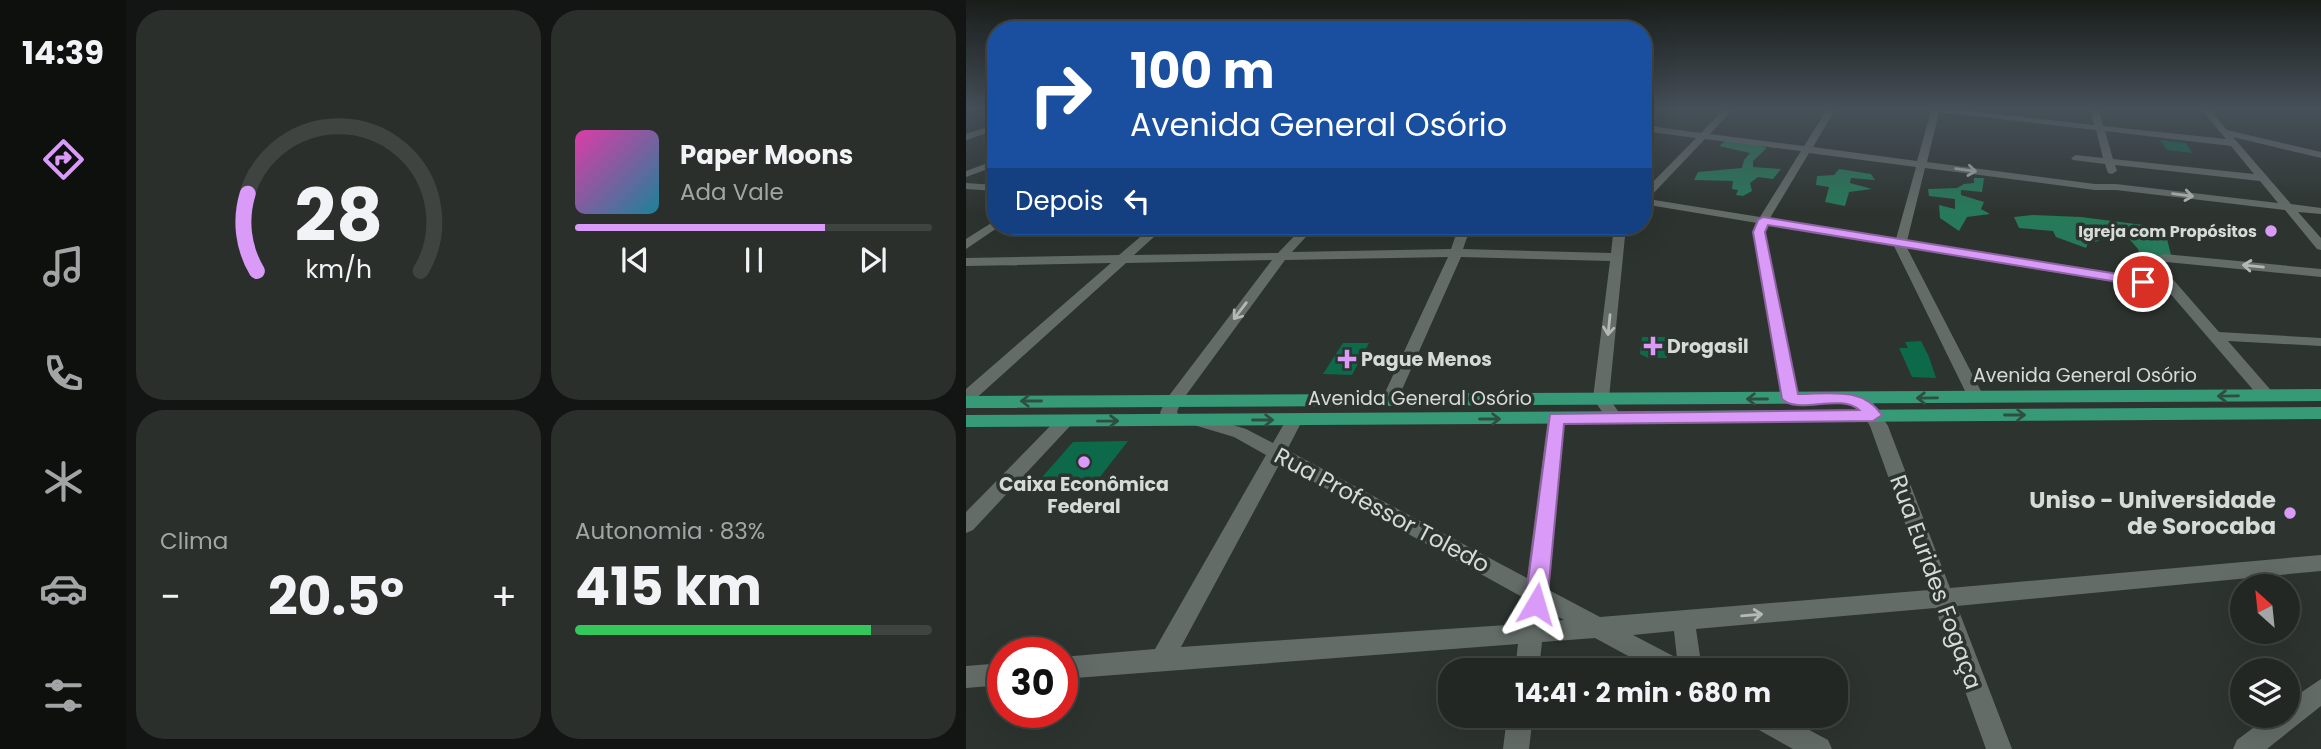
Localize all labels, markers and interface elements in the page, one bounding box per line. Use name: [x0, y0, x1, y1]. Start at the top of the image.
text: 14:39: [22, 30, 104, 75]
text: 100 m: [1130, 37, 1275, 105]
icon: right: [1015, 49, 1106, 140]
text: Avenida General Osório: [1130, 102, 1507, 147]
icon: directions: [39, 135, 88, 184]
text: Paper Moons: [680, 137, 853, 173]
one-way arrow: [1954, 163, 1977, 176]
text: 28: [294, 165, 383, 266]
text: Ada Vale: [680, 176, 784, 208]
icon: left: [1118, 182, 1156, 220]
text: Depois: [1015, 183, 1104, 219]
one-way arrow: [2172, 188, 2194, 201]
place label: Igreja com Propósitos: [2078, 220, 2257, 243]
marker: Igreja com Propósitos: [2263, 223, 2279, 239]
icon: previous: [616, 241, 654, 279]
icon: pause: [735, 241, 773, 279]
icon: next: [854, 241, 892, 279]
icon: music: [39, 242, 88, 291]
text: km/h: [305, 252, 372, 287]
pin: [2113, 252, 2173, 312]
one-way arrow: [2242, 259, 2265, 272]
icon: arrive: [2124, 263, 2162, 301]
one-way arrow: [1233, 301, 1247, 320]
one-way arrow: [1602, 313, 1615, 335]
place label: Drogasil: [1667, 333, 1749, 360]
marker: Drogasil: [1645, 338, 1661, 354]
place label: Pague Menos: [1361, 346, 1492, 373]
icon: phone: [39, 349, 88, 398]
marker: Pague Menos: [1339, 351, 1355, 367]
street label: Avenida General Osório: [1973, 362, 2197, 389]
street label: Avenida General Osório: [1308, 385, 1532, 412]
one-way arrow: [2217, 389, 2240, 403]
one-way arrow: [1916, 391, 1939, 404]
one-way arrow: [1746, 392, 1769, 406]
one-way arrow: [1020, 395, 1043, 408]
one-way arrow: [2003, 408, 2026, 422]
one-way arrow: [1478, 412, 1501, 426]
one-way arrow: [1251, 413, 1274, 427]
one-way arrow: [1096, 414, 1119, 427]
street label: Rua Professor Toledo: [1269, 440, 1495, 580]
marker: Caixa Econômica Federal: [1076, 454, 1092, 470]
icon: climate: [39, 457, 88, 506]
street label: Rua Eurides Fogaça: [1882, 470, 1990, 694]
place label: Caixa Econômica Federal: [999, 471, 1169, 520]
place label: Uniso - Universidade de Sorocaba: [2029, 484, 2276, 542]
marker: Uniso - Universidade de Sorocaba: [2282, 505, 2298, 521]
text: Autonomia · 83%: [575, 515, 765, 547]
text: Clima: [160, 525, 228, 557]
text: 415 km: [575, 550, 762, 623]
text: 20.5°: [268, 560, 404, 633]
icon: car: [39, 564, 88, 613]
position arrow: [1499, 567, 1573, 641]
text: −: [160, 570, 181, 623]
text: +: [491, 570, 517, 623]
north arrow: [2230, 574, 2300, 644]
map controls: [2230, 574, 2300, 728]
one-way arrow: [1740, 608, 1762, 621]
speed limit sign: 30: [987, 637, 1078, 728]
button: layers: [2230, 658, 2300, 728]
icon: filters: [39, 671, 88, 720]
text: 14:41 · 2 min · 680 m: [1515, 675, 1771, 711]

